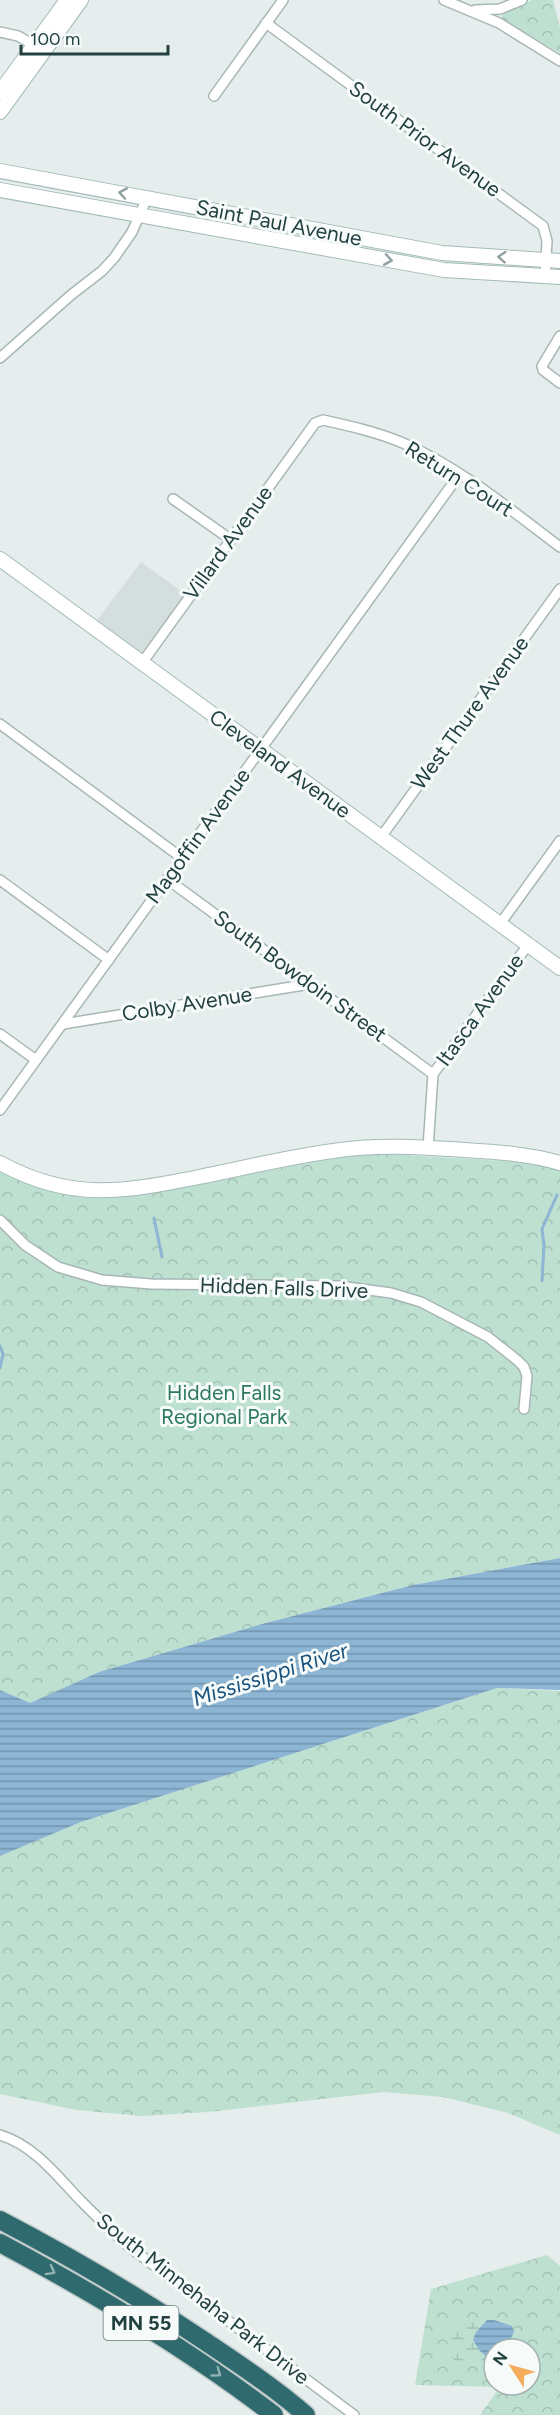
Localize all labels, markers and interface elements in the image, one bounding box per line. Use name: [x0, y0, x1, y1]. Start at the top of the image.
scale bar: [21, 18, 168, 56]
text: 100 m: [30, 28, 80, 50]
street label: South Prior Avenue: [345, 75, 506, 202]
one-way arrow: [119, 187, 129, 200]
street label: Saint Paul Avenue: [194, 194, 364, 251]
one-way arrow: [497, 251, 506, 264]
one-way arrow: [383, 253, 393, 266]
street label: Return Court: [401, 436, 518, 522]
street label: Villard Avenue: [178, 481, 277, 605]
street label: West Thure Avenue: [406, 631, 534, 794]
street label: Cleveland Avenue: [205, 704, 356, 823]
street label: Magoffin Avenue: [140, 763, 255, 908]
street label: South Bowdoin Street: [209, 904, 392, 1047]
street label: Itasca Avenue: [431, 949, 529, 1071]
street label: Colby Avenue: [120, 981, 254, 1026]
street label: Hidden Falls Drive: [199, 1272, 369, 1303]
park label: Hidden Falls Regional Park: [161, 1380, 288, 1429]
water label: Mississippi River: [189, 1636, 353, 1712]
street label: South Minnehaha Park Drive: [92, 2208, 315, 2389]
one-way arrow: [45, 2264, 56, 2275]
road number: MN 55: [104, 2306, 178, 2340]
north arrow: [482, 2337, 542, 2397]
text: N: [489, 2348, 512, 2369]
one-way arrow: [211, 2366, 222, 2377]

